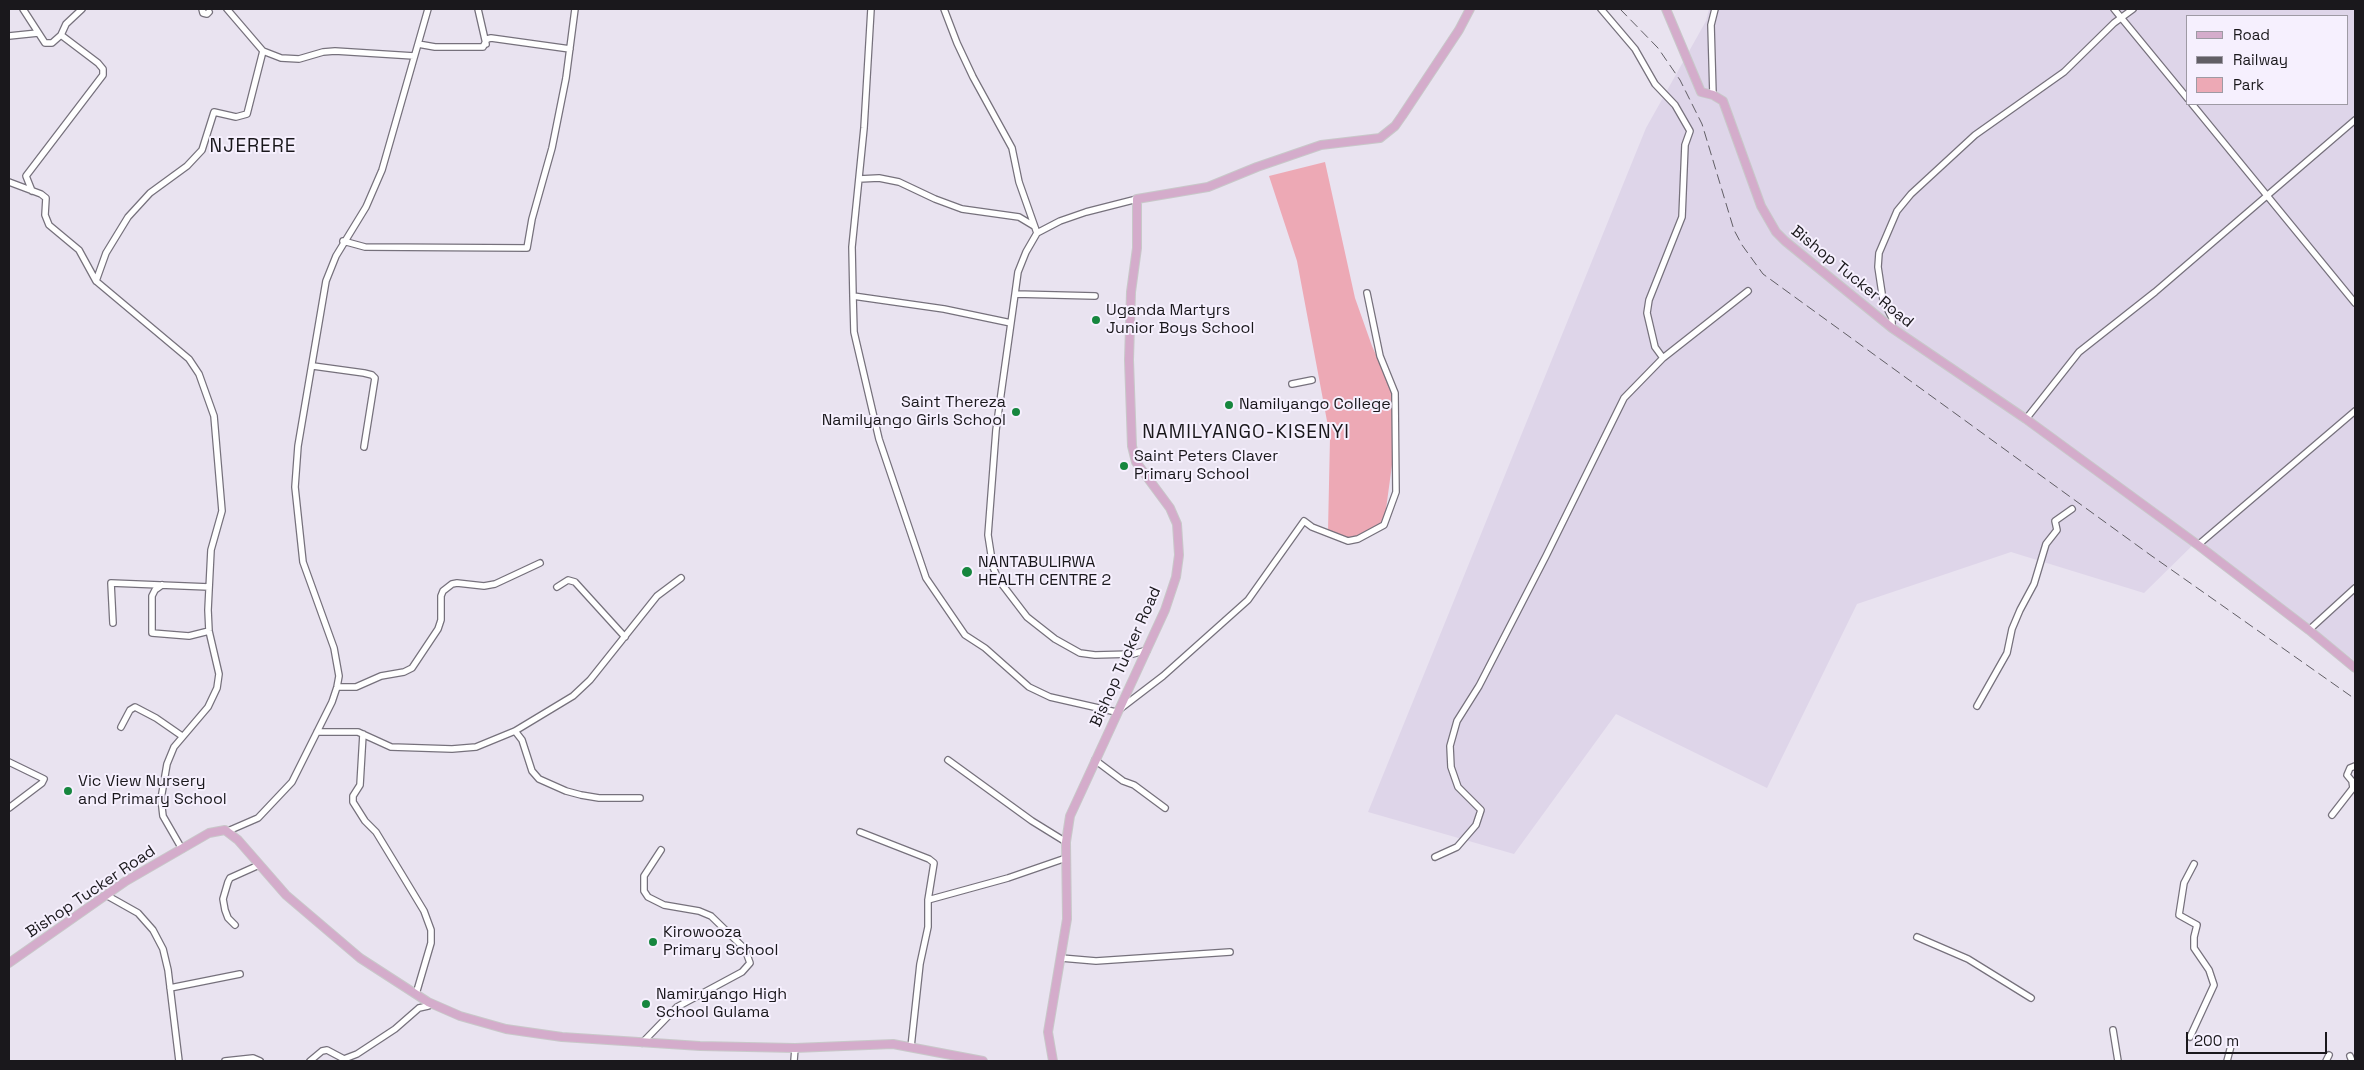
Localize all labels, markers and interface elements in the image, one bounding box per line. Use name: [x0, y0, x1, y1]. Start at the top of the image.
legend: [2186, 15, 2349, 105]
text: Road: [2233, 25, 2270, 44]
text: Railway: [2233, 50, 2288, 69]
text: Park: [2233, 75, 2264, 94]
district label: NJERERE: [209, 136, 297, 158]
street label: Bishop Tucker Road: [1787, 222, 1917, 332]
place label: Uganda Martyrs Junior Boys School: [1106, 301, 1254, 339]
marker: Uganda Martyrs Junior Boys School: [1090, 314, 1102, 326]
place label: Saint Thereza Namilyango Girls School: [822, 393, 1006, 431]
place label: Namilyango College: [1239, 395, 1391, 415]
marker: Namilyango College: [1223, 399, 1235, 411]
marker: Saint Thereza Namilyango Girls School: [1010, 406, 1022, 418]
district label: NAMILYANGO-KISENYI: [1140, 422, 1352, 444]
place label: Saint Peters Claver Primary School: [1134, 447, 1278, 485]
marker: Saint Peters Claver Primary School: [1118, 460, 1130, 472]
place label: NANTABULIRWA HEALTH CENTRE 2: [978, 553, 1111, 591]
marker: NANTABULIRWA HEALTH CENTRE 2: [960, 565, 974, 579]
street label: Bishop Tucker Road: [1086, 584, 1166, 730]
place label: Vic View Nursery and Primary School: [78, 772, 227, 810]
marker: Vic View Nursery and Primary School: [62, 785, 74, 797]
street label: Bishop Tucker Road: [23, 842, 159, 942]
place label: Kirowooza Primary School: [663, 923, 778, 961]
marker: Kirowooza Primary School: [647, 936, 659, 948]
place label: Namiryango High School Gulama: [656, 985, 787, 1023]
marker: Namiryango High School Gulama: [640, 998, 652, 1010]
scale bar: [2189, 1022, 2330, 1054]
text: 200 m: [2194, 1031, 2239, 1050]

